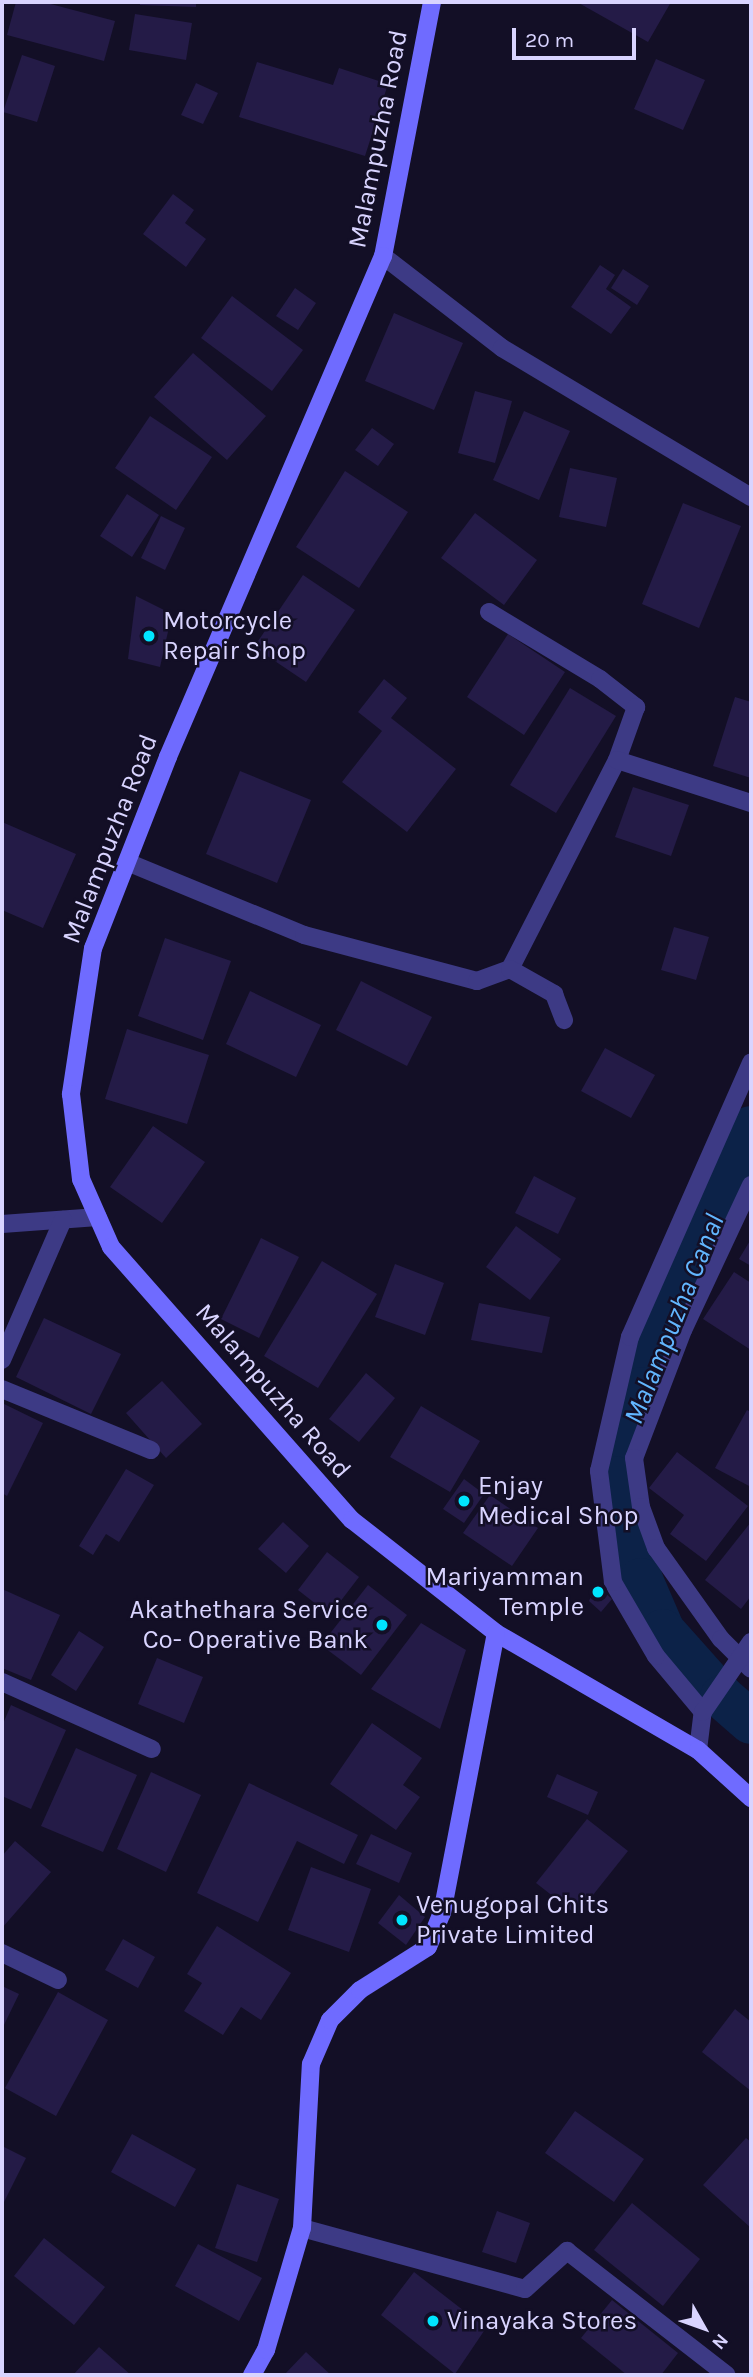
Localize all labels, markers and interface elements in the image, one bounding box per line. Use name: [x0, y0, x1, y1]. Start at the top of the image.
scale bar: [515, 14, 639, 58]
street label: Malampuzha Road: [342, 27, 414, 251]
text: 20 m: [525, 28, 574, 52]
place label: Motorcycle Repair Shop: [163, 605, 306, 666]
marker: Motorcycle Repair Shop: [141, 628, 157, 644]
street label: Malampuzha Road: [56, 730, 164, 948]
water label: Malampuzha Canal: [617, 1209, 731, 1429]
street label: Malampuzha Road: [189, 1297, 357, 1485]
place label: Enjay Medical Shop: [478, 1470, 639, 1532]
marker: Enjay Medical Shop: [456, 1493, 472, 1509]
place label: Mariyamman Temple: [425, 1561, 584, 1622]
marker: Mariyamman Temple: [590, 1584, 606, 1600]
place label: Akathethara Service Co- Operative Bank: [130, 1594, 368, 1656]
marker: Akathethara Service Co- Operative Bank: [374, 1617, 390, 1633]
place label: Venugopal Chits Private Limited: [416, 1889, 609, 1951]
marker: Venugopal Chits Private Limited: [394, 1912, 410, 1928]
north arrow: [669, 2293, 739, 2363]
place label: Vinayaka Stores: [447, 2305, 637, 2337]
marker: Vinayaka Stores: [425, 2313, 441, 2329]
text: N: [707, 2329, 733, 2354]

